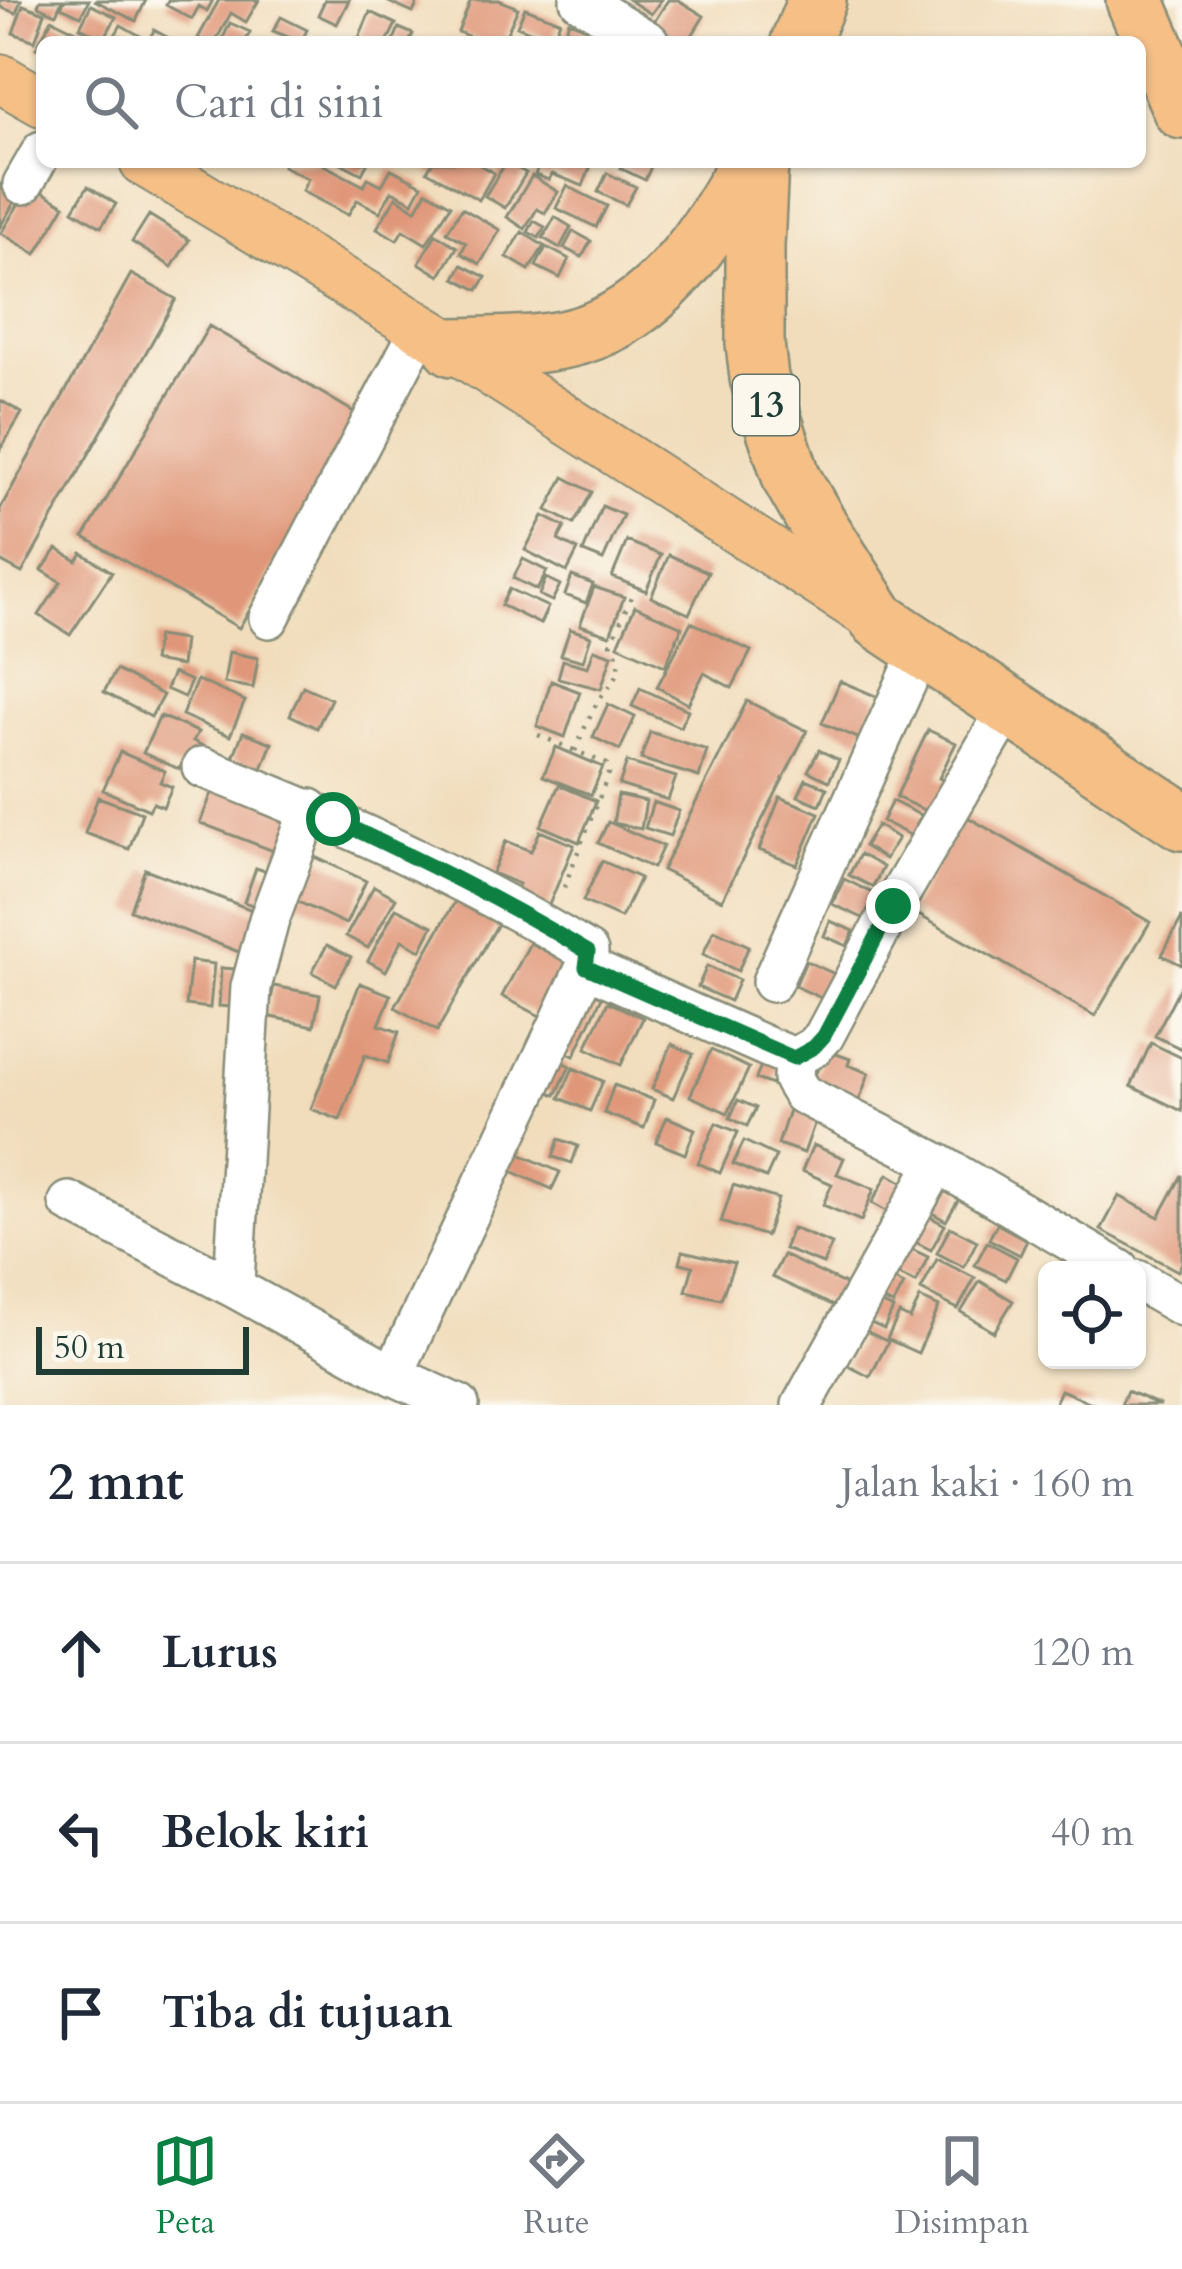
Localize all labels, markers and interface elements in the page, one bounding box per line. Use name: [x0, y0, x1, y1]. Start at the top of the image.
search box: [36, 36, 1146, 168]
icon: search: [78, 69, 144, 135]
text: Cari di sini: [174, 72, 384, 133]
road number: 13: [733, 375, 799, 435]
route start: [306, 792, 360, 846]
route end: [866, 879, 920, 933]
map controls: [1038, 1261, 1146, 1369]
button: locate: [1038, 1261, 1146, 1369]
scale bar: [36, 1321, 249, 1374]
text: 50 m: [54, 1325, 125, 1370]
text: 2 mnt: [48, 1448, 184, 1518]
text: Jalan kaki · 160 m: [841, 1457, 1134, 1510]
icon: ahead: [48, 1620, 114, 1686]
text: Lurus: [162, 1622, 278, 1683]
text: 120 m: [1031, 1626, 1134, 1679]
icon: left: [48, 1800, 114, 1866]
text: Belok kiri: [162, 1802, 369, 1863]
text: 40 m: [1051, 1806, 1134, 1859]
icon: arrive: [48, 1980, 114, 2046]
text: Tiba di tujuan: [162, 1982, 453, 2043]
tab: Peta: [152, 2128, 218, 2245]
tab: Rute: [523, 2128, 590, 2245]
tab: Disimpan: [895, 2128, 1030, 2245]

